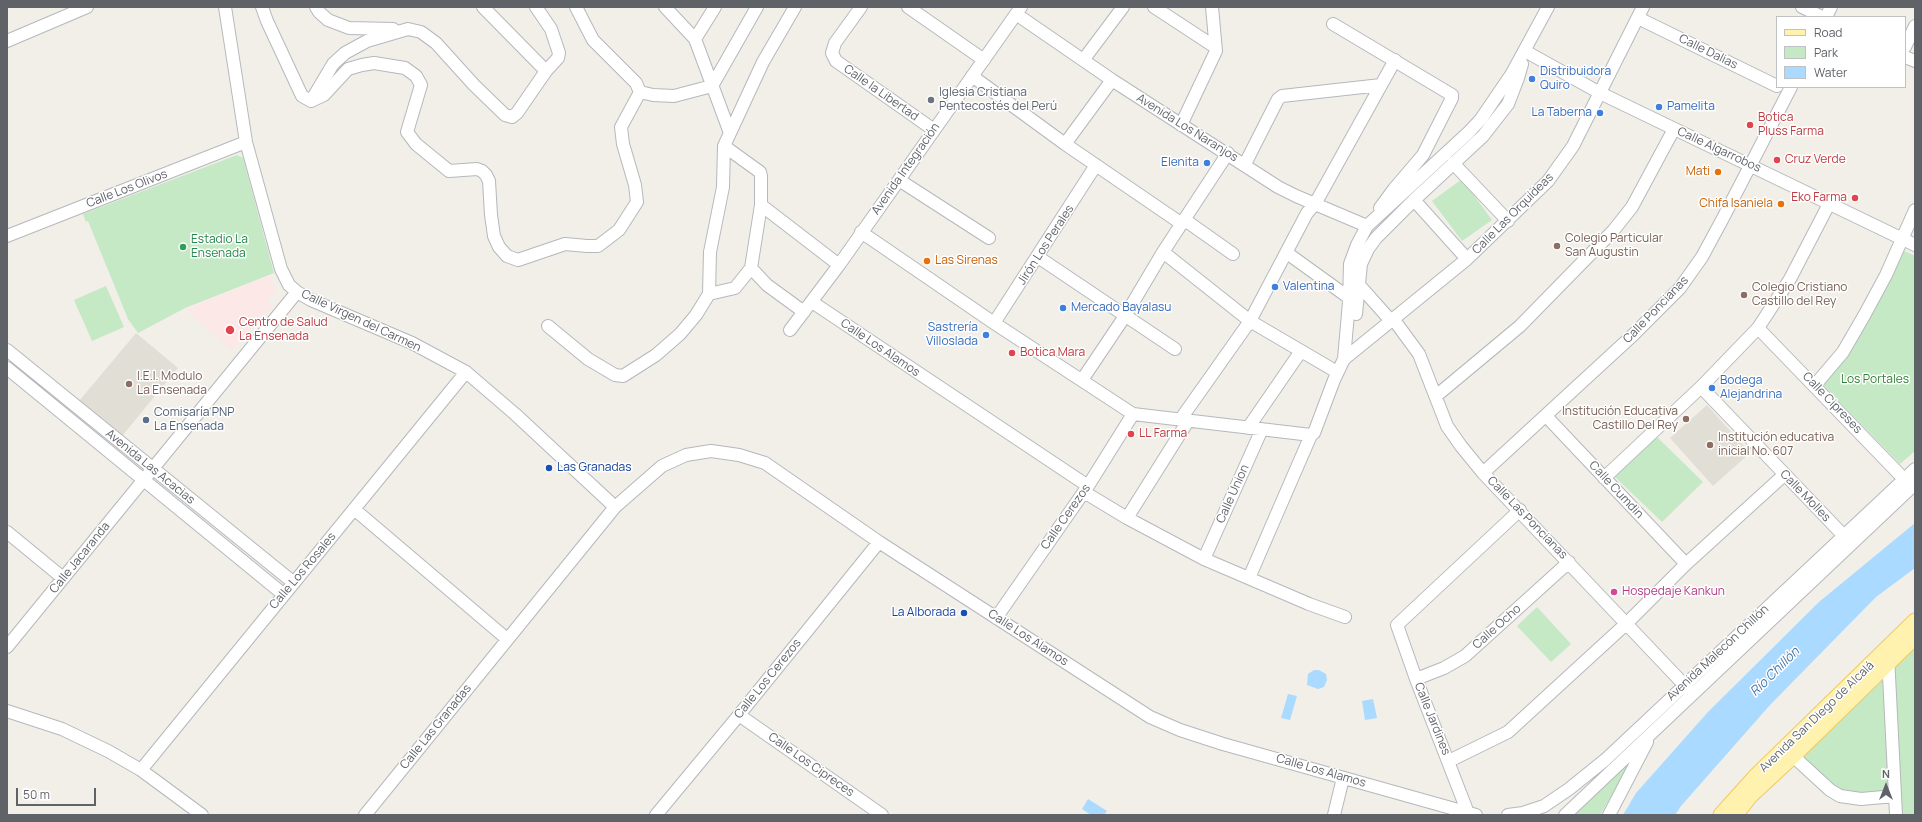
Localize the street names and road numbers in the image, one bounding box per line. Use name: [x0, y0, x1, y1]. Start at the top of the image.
street label: Calle Dalias: [1676, 32, 1740, 72]
street label: Calle la Libertad: [841, 62, 921, 124]
street label: Avenida Los Naranjos: [1134, 91, 1240, 165]
street label: Avenida Integración: [869, 120, 943, 218]
street label: Calle Algarrobos: [1675, 124, 1763, 176]
street label: Calle Los Olivos: [84, 167, 170, 211]
street label: Calle Las Orquídeas: [1469, 170, 1557, 258]
street label: Jirón Los Perales: [1015, 202, 1077, 288]
street label: Calle Poncianas: [1620, 273, 1692, 347]
street label: Calle Virgen del Carmen: [299, 287, 423, 355]
street label: Calle Los Alamos: [838, 316, 922, 380]
street label: Calle Cipreses: [1799, 369, 1865, 437]
street label: Avenida Las Acacias: [103, 427, 197, 507]
street label: Calle Cumdin: [1586, 458, 1646, 522]
street label: Calle Union: [1214, 462, 1252, 526]
street label: Calle Molles: [1777, 467, 1833, 525]
street label: Calle Las Poncianas: [1484, 474, 1570, 562]
street label: Calle Cerezos: [1038, 482, 1094, 552]
street label: Calle Jacaranda: [47, 520, 113, 596]
street label: Calle Los Rosales: [267, 530, 339, 612]
street label: Calle Ocho: [1470, 602, 1524, 652]
street label: Avenida Malecón Chillón: [1664, 602, 1772, 704]
street label: Calle Los Alamos: [985, 607, 1071, 669]
street label: Calle Los Cerezos: [732, 636, 804, 722]
street label: Avenida San Diego de Alcalá: [1757, 658, 1877, 776]
street label: Calle Jardines: [1411, 681, 1453, 757]
street label: Calle Las Granadas: [397, 682, 475, 772]
street label: Calle Los Cipreces: [765, 730, 857, 800]
street label: Calle Los Alamos: [1274, 751, 1368, 791]

